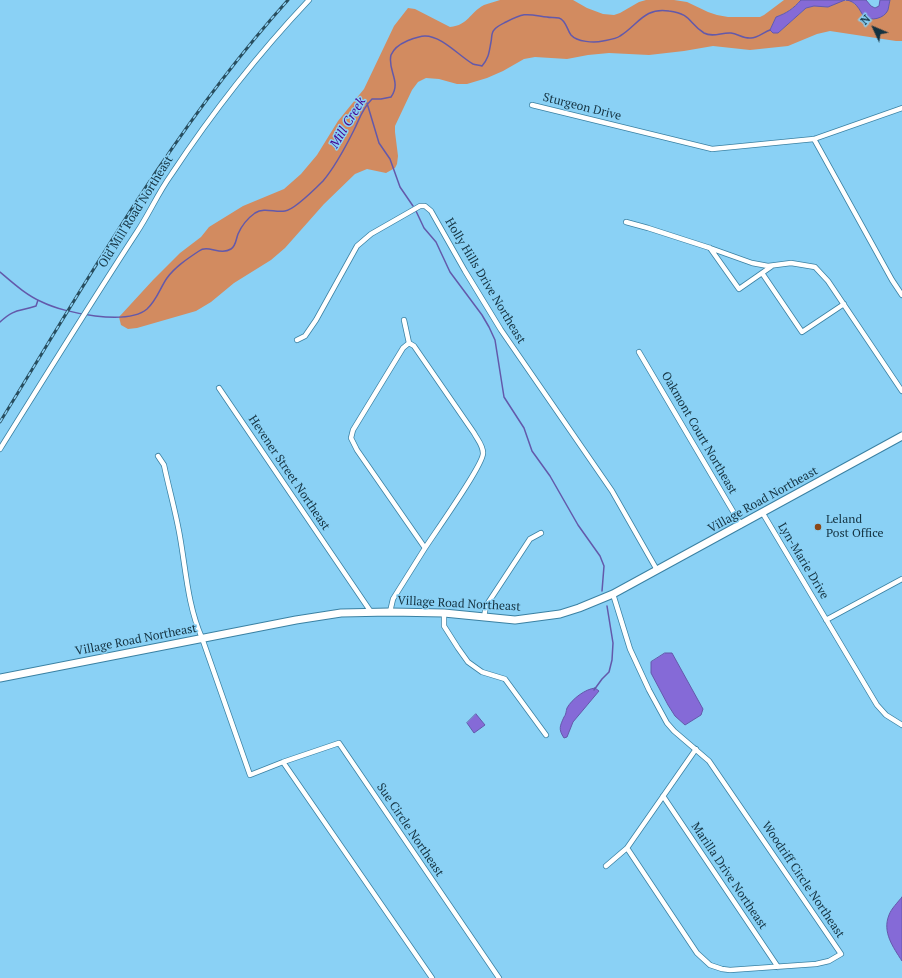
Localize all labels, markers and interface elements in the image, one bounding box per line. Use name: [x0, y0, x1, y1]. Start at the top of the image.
north arrow: [854, 8, 894, 48]
text: N: [857, 12, 873, 28]
street label: Sturgeon Drive: [541, 90, 623, 124]
water label: Mill Creek: [327, 95, 369, 151]
street label: Old Mill Road Northeast: [96, 153, 176, 271]
street label: Holly Hills Drive Northeast: [442, 216, 528, 346]
street label: Oakmont Court Northeast: [658, 369, 740, 497]
street label: Hevener Street Northeast: [245, 413, 333, 533]
street label: Village Road Northeast: [706, 464, 820, 536]
place label: Leland Post Office: [826, 513, 884, 541]
street label: Lyn-Marie Drive: [775, 520, 831, 602]
marker: Leland Post Office: [813, 522, 823, 532]
street label: Village Road Northeast: [397, 594, 521, 614]
street label: Village Road Northeast: [74, 621, 198, 659]
street label: Sue Circle Northeast: [373, 781, 447, 879]
street label: Woodriff Circle Northeast: [759, 819, 847, 941]
street label: Marilla Drive Northeast: [688, 820, 770, 932]

